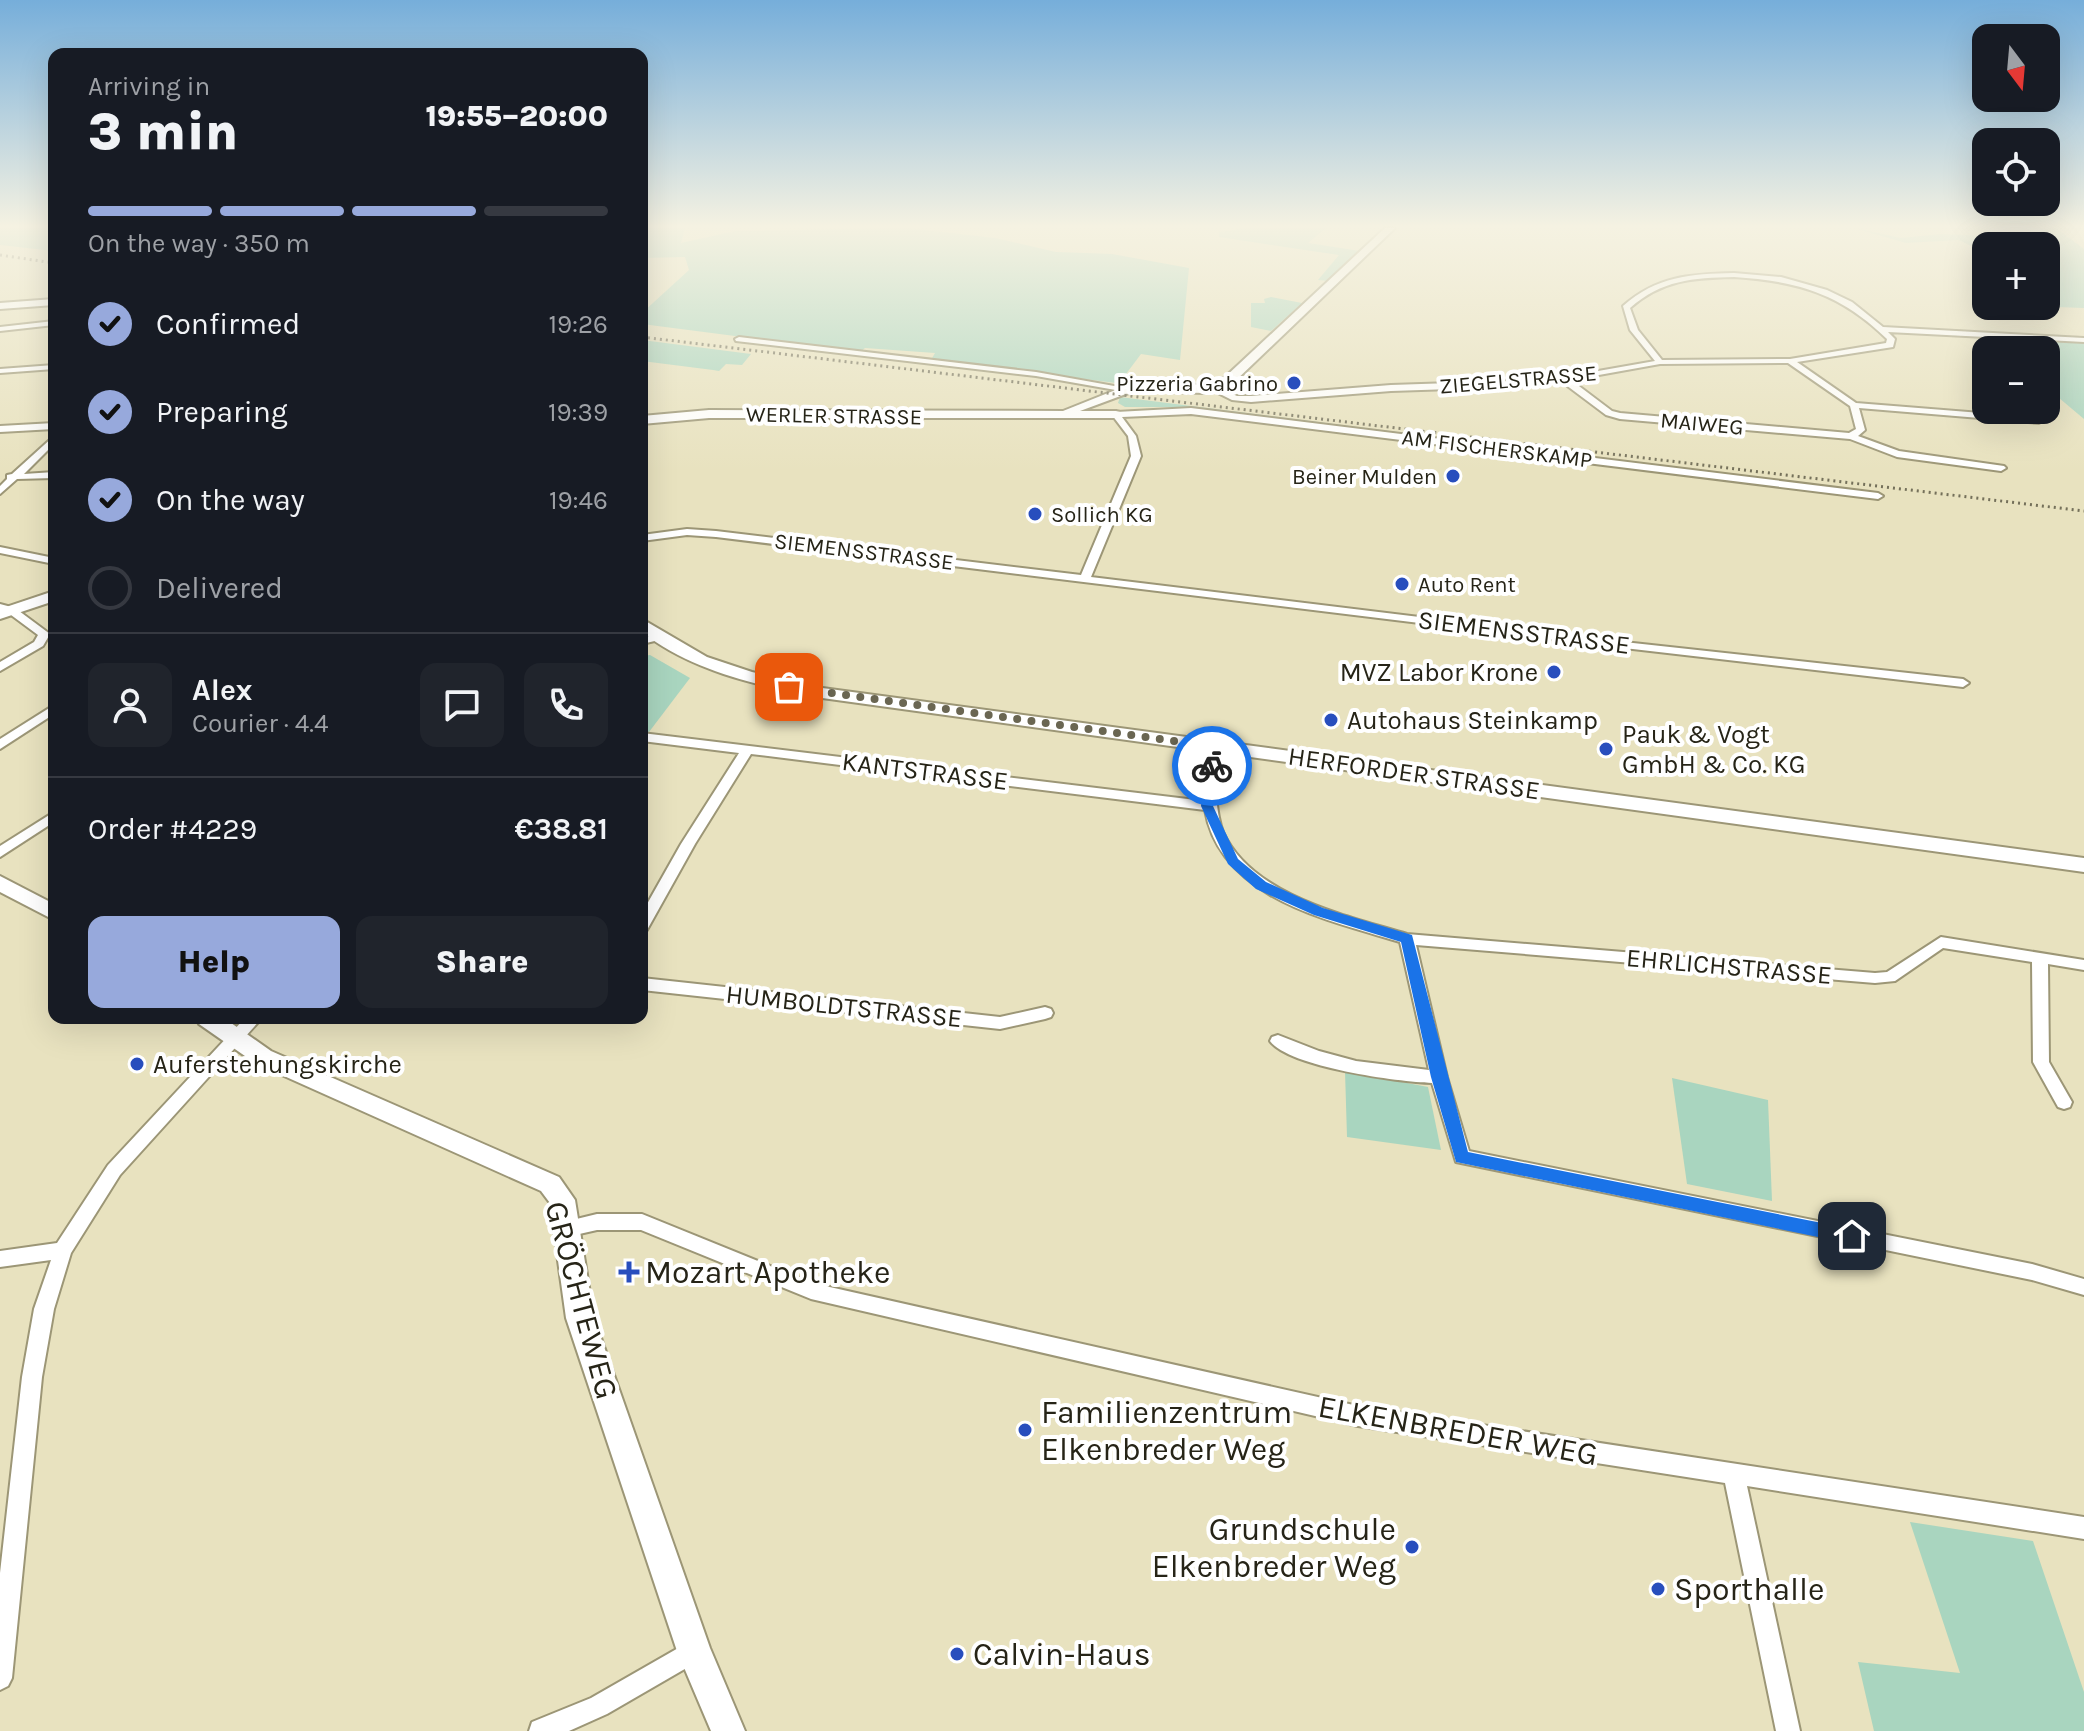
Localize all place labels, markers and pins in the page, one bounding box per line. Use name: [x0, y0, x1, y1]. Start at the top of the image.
place label: Pizzeria Gabrino: [1116, 371, 1278, 397]
marker: Pizzeria Gabrino: [1285, 374, 1303, 392]
place label: Beiner Mulden: [1292, 464, 1437, 490]
marker: Beiner Mulden: [1444, 467, 1462, 485]
place label: Sollich KG: [1051, 502, 1153, 528]
marker: Sollich KG: [1026, 505, 1044, 523]
place label: Auto Rent: [1418, 572, 1516, 598]
marker: Auto Rent: [1393, 575, 1411, 593]
pin: [755, 653, 823, 721]
place label: MVZ Labor Krone: [1340, 657, 1538, 688]
marker: MVZ Labor Krone: [1545, 663, 1563, 681]
place label: Autohaus Steinkamp: [1347, 705, 1598, 736]
marker: Autohaus Steinkamp: [1322, 711, 1340, 729]
place label: Pauk & Vogt GmbH & Co. KG: [1622, 719, 1805, 780]
marker: Pauk & Vogt GmbH & Co. KG: [1597, 740, 1615, 758]
place label: Auferstehungskirche: [153, 1049, 402, 1080]
marker: Auferstehungskirche: [128, 1055, 146, 1073]
pin: [1818, 1202, 1886, 1270]
place label: Mozart Apotheke: [645, 1254, 890, 1291]
marker: Mozart Apotheke: [620, 1263, 638, 1281]
place label: Familienzentrum Elkenbreder Weg: [1041, 1394, 1292, 1468]
marker: Familienzentrum Elkenbreder Weg: [1016, 1421, 1034, 1439]
place label: Grundschule Elkenbreder Weg: [1152, 1511, 1396, 1585]
marker: Grundschule Elkenbreder Weg: [1403, 1538, 1421, 1556]
place label: Sporthalle: [1674, 1571, 1824, 1608]
marker: Sporthalle: [1649, 1580, 1667, 1598]
place label: Calvin-Haus: [973, 1636, 1150, 1673]
marker: Calvin-Haus: [948, 1645, 966, 1663]

